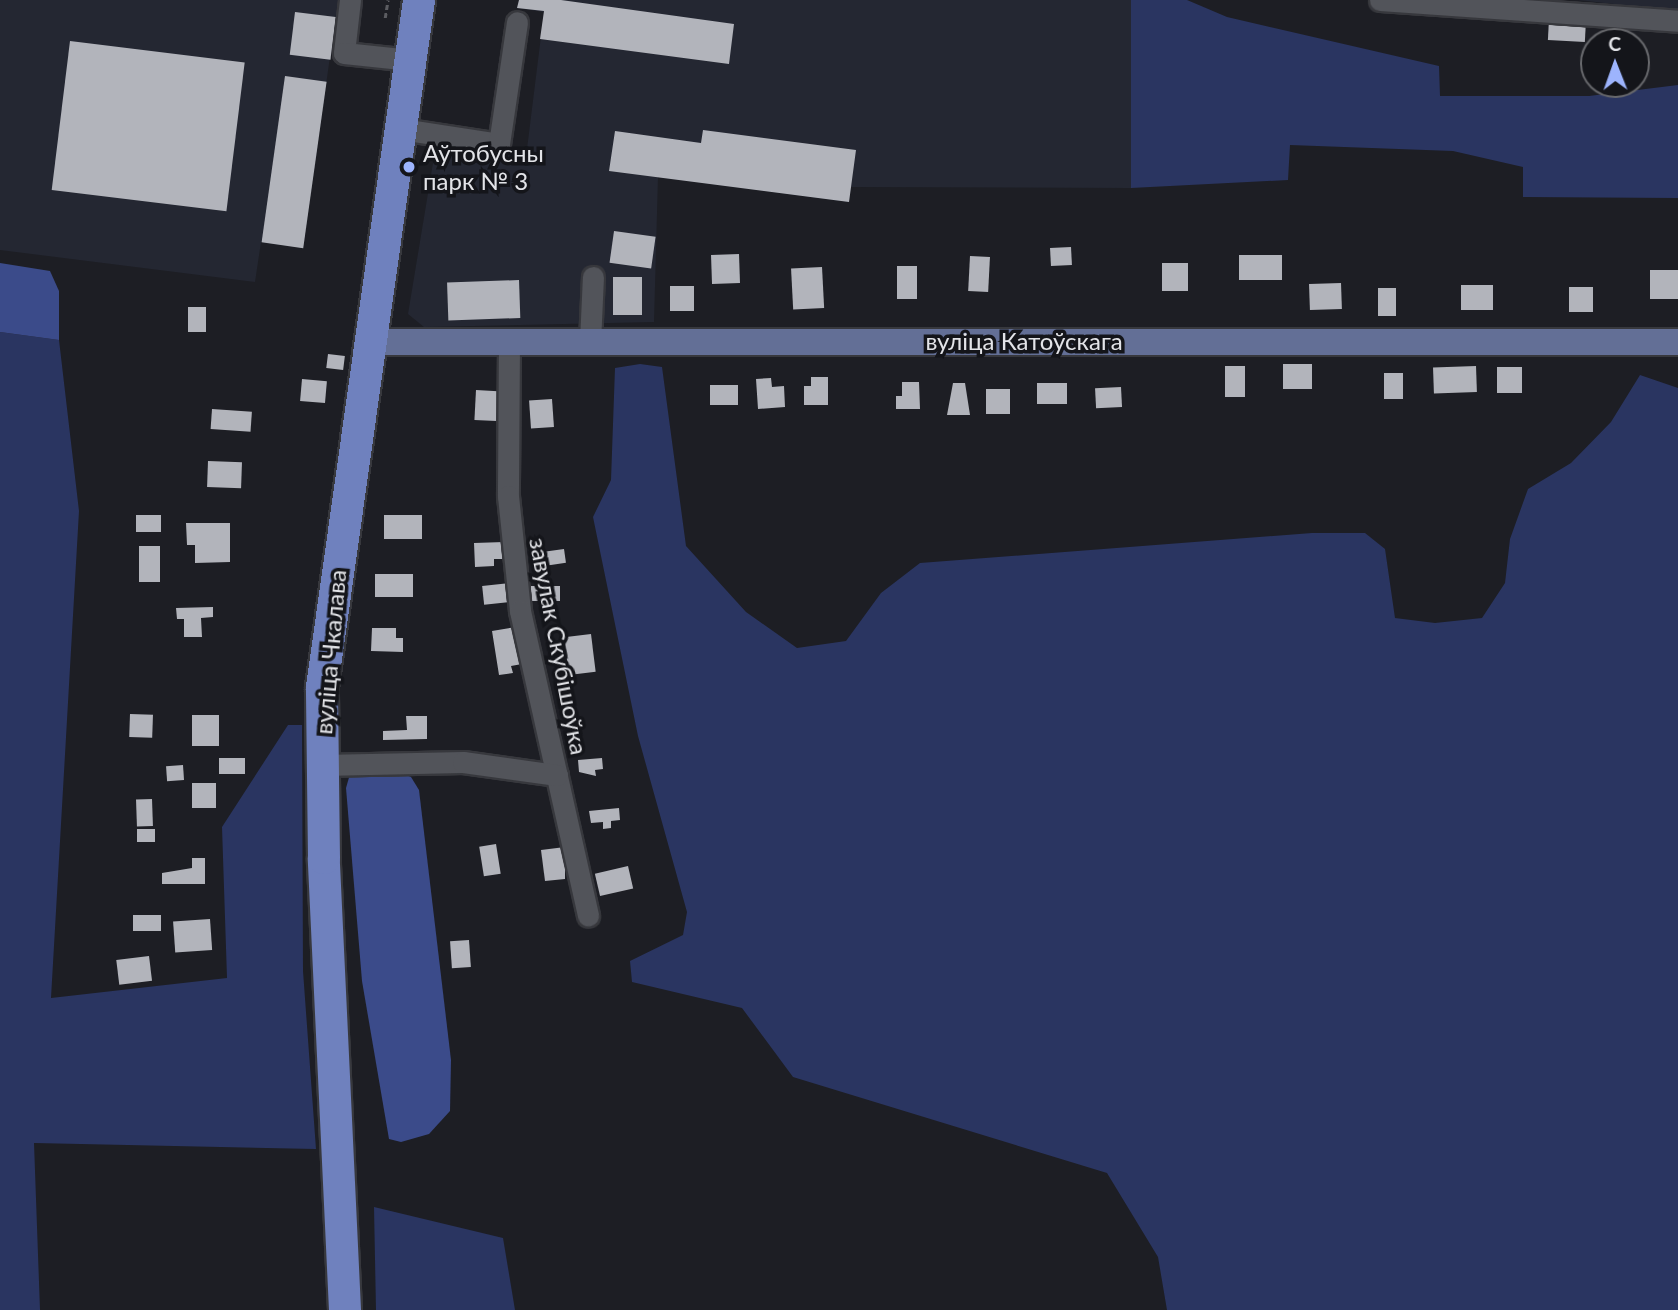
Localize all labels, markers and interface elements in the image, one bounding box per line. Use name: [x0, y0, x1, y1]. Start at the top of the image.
north arrow: [1580, 28, 1650, 98]
text: С: [1608, 32, 1621, 55]
place label: Аўтобусны парк № 3: [423, 139, 544, 195]
marker: Аўтобусны парк № 3: [401, 159, 417, 175]
street label: вуліца Катоўскага: [925, 327, 1123, 355]
street label: завулак Скубішоўка: [524, 535, 594, 757]
street label: вуліца Чкалава: [308, 569, 352, 735]

